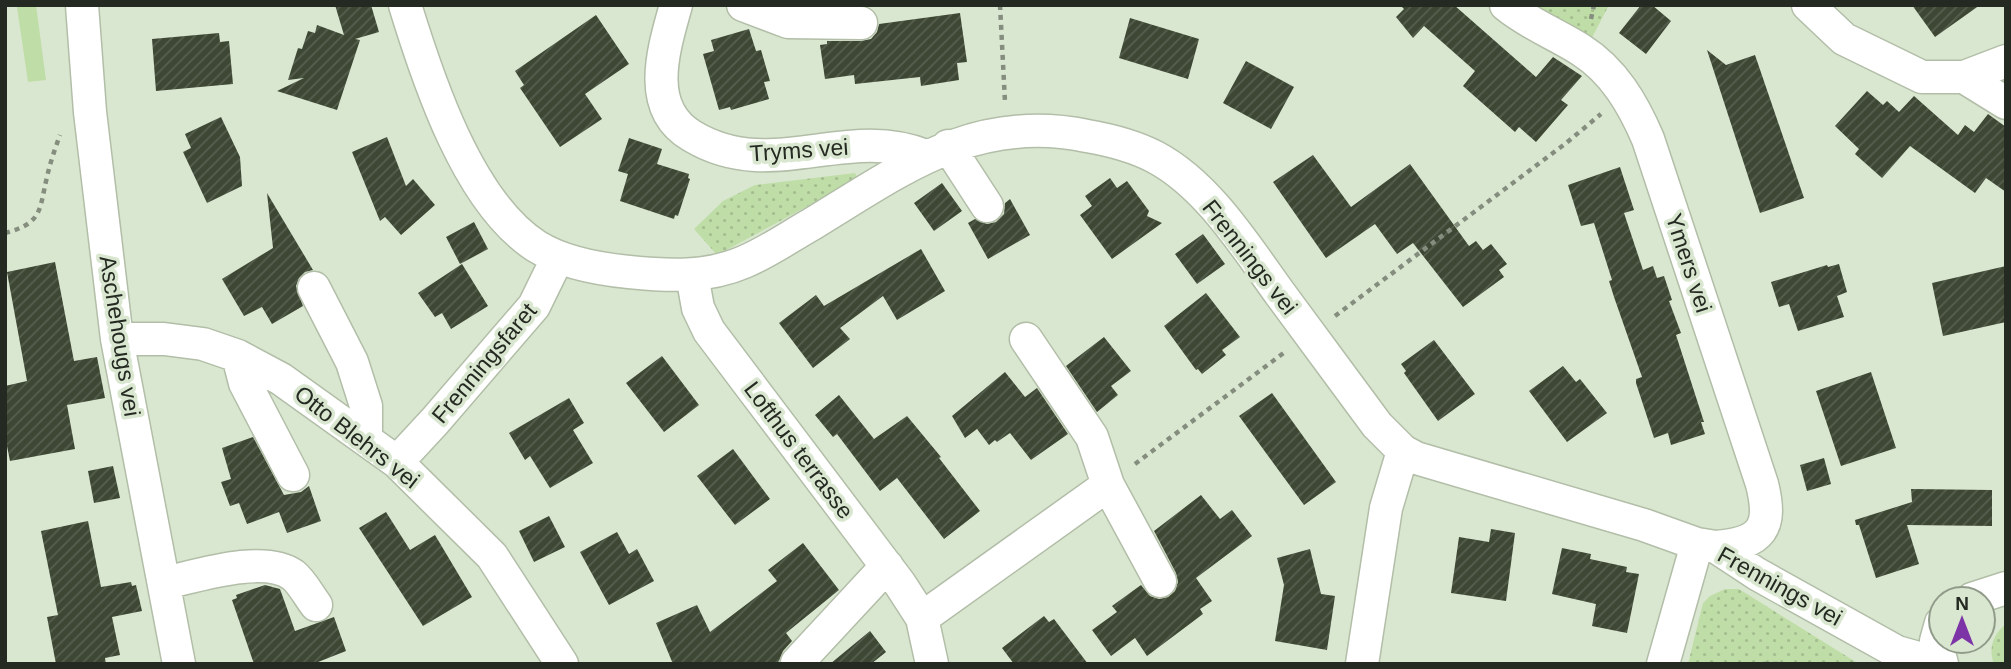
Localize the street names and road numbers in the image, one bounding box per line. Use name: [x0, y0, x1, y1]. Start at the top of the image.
street label: Tryms vei: [749, 134, 849, 166]
street label: Frennings vei: [1197, 195, 1303, 319]
street label: Ymers vei: [1661, 210, 1717, 316]
street label: Aschehougs vei: [94, 254, 146, 418]
street label: Frenningsfaret: [426, 297, 542, 428]
street label: Lofthus terrasse: [739, 376, 859, 524]
street label: Otto Blehrs vei: [290, 380, 424, 494]
street label: Frennings vei: [1713, 541, 1847, 631]

